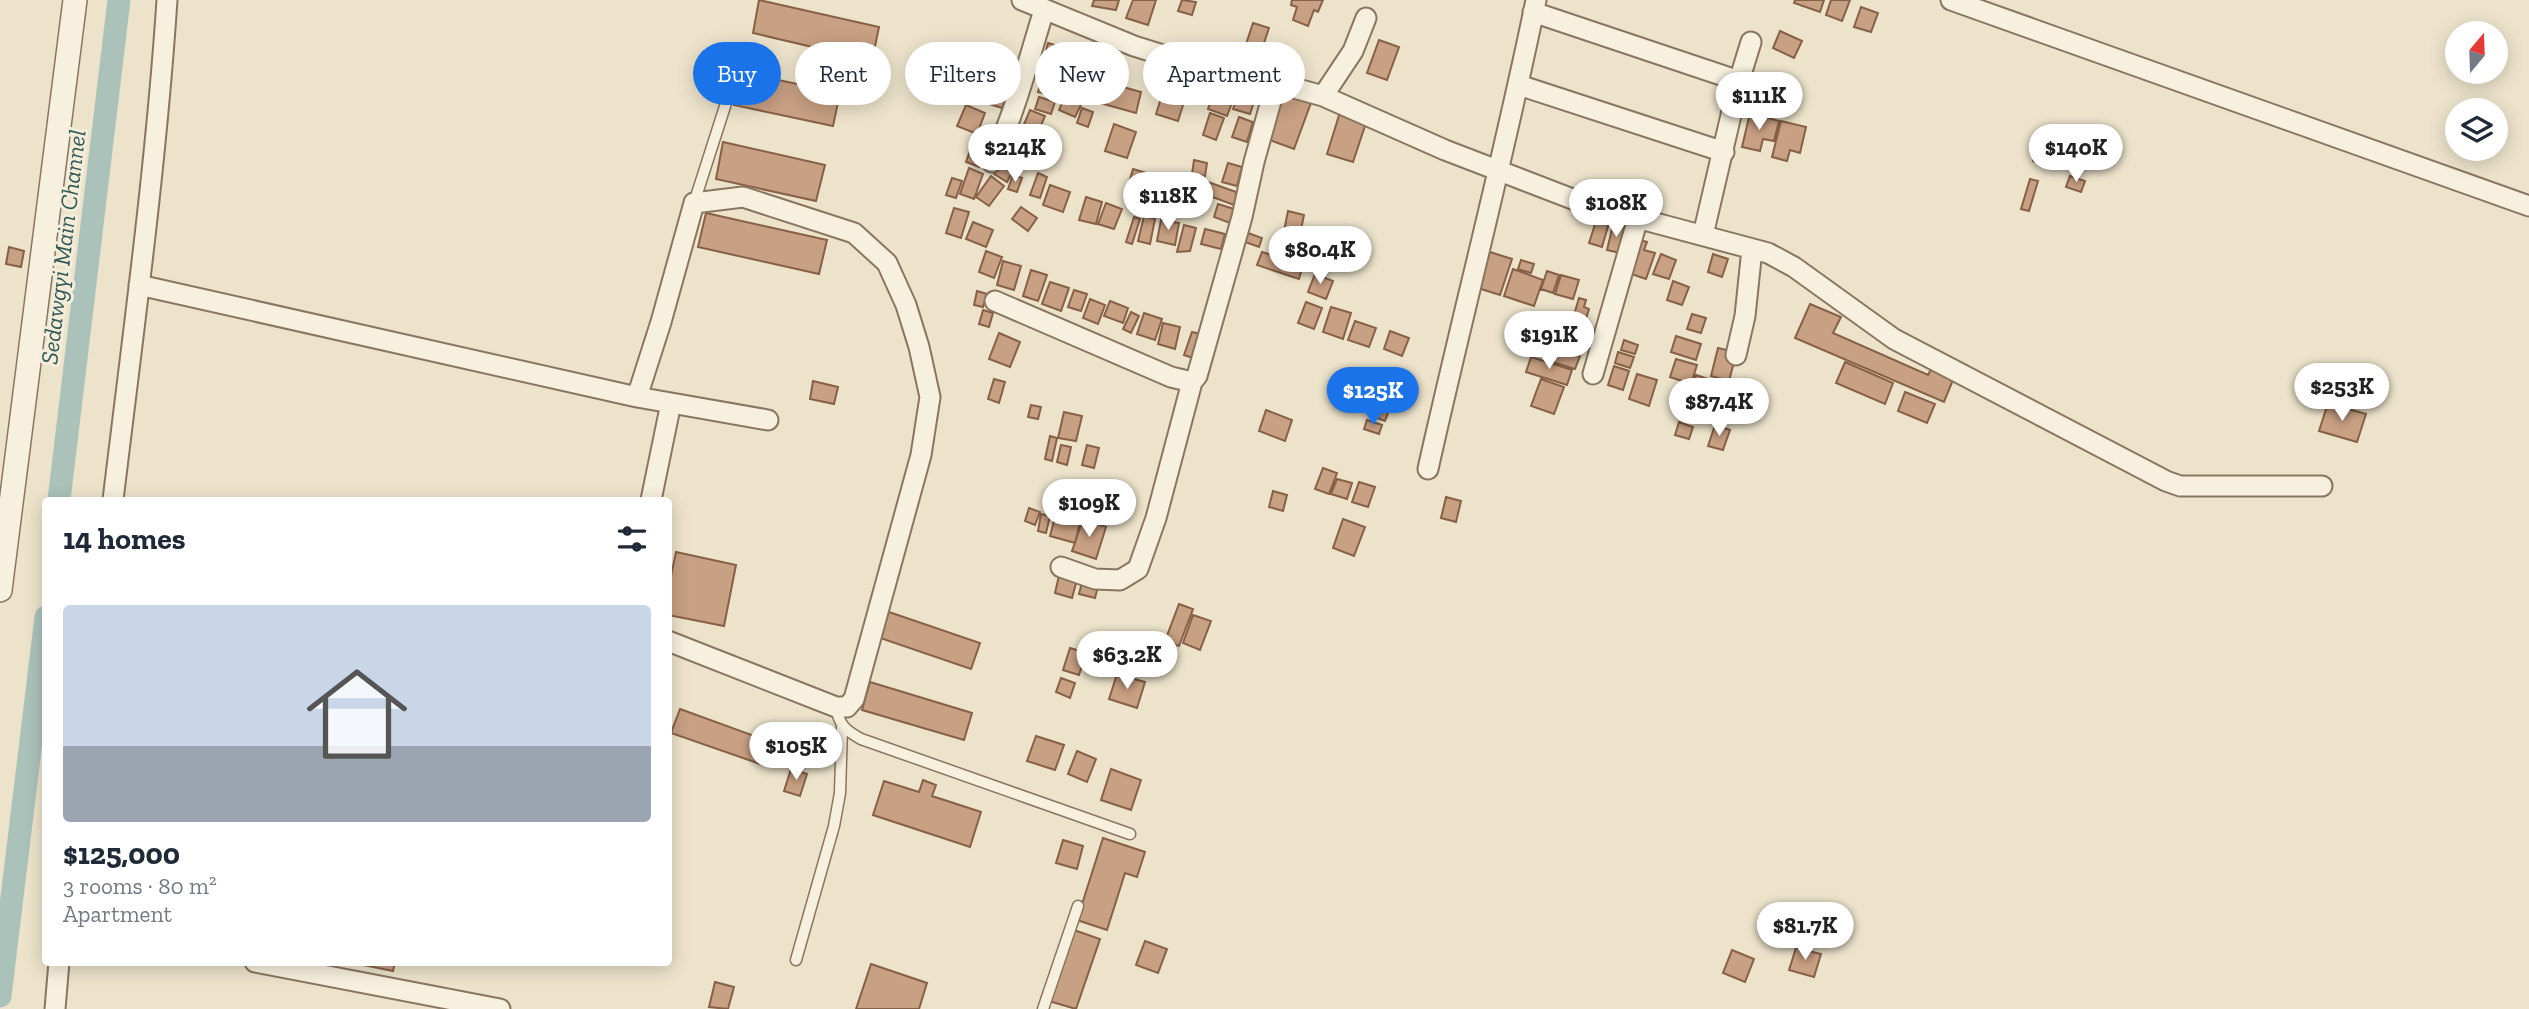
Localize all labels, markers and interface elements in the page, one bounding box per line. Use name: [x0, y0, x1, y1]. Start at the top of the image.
north arrow: [2445, 21, 2508, 84]
map controls: [2445, 21, 2508, 161]
chip: Buy: [693, 42, 781, 105]
chip: Rent: [795, 42, 891, 105]
chip: Filters: [905, 42, 1021, 105]
chip: New: [1035, 42, 1129, 105]
chip: Apartment: [1143, 42, 1305, 105]
pin: $111K: [1710, 72, 1808, 132]
text: $111K: [1732, 81, 1786, 109]
button: layers: [2445, 98, 2508, 161]
pin: $214K: [966, 124, 1064, 184]
pin: $140K: [2027, 124, 2125, 184]
water label: Sedawgyi Main Channel: [34, 128, 92, 366]
text: $214K: [984, 133, 1046, 161]
text: $140K: [2045, 133, 2107, 161]
pin: $118K: [1119, 173, 1217, 232]
pin: $108K: [1567, 180, 1665, 239]
text: $118K: [1139, 181, 1197, 209]
text: $108K: [1585, 188, 1647, 216]
pin: $80.4K: [1263, 226, 1377, 286]
text: $80.4K: [1285, 235, 1355, 263]
pin: $191K: [1500, 312, 1598, 371]
text: $191K: [1520, 320, 1578, 348]
pin: $253K: [2293, 364, 2391, 423]
pin: $125K: [1324, 368, 1422, 427]
text: $253K: [2310, 372, 2374, 400]
text: $125K: [1343, 376, 1403, 404]
pin: $87.4K: [1662, 378, 1776, 438]
text: $87.4K: [1685, 387, 1753, 415]
pin: $109K: [1040, 480, 1138, 539]
text: $109K: [1058, 488, 1120, 516]
icon: filters: [613, 520, 651, 558]
text: 14 homes: [63, 521, 186, 557]
pin: $63.2K: [1070, 632, 1184, 691]
text: $63.2K: [1093, 640, 1161, 668]
icon: home: [294, 651, 420, 777]
pin: $105K: [747, 722, 845, 782]
text: $105K: [765, 731, 827, 759]
text: $125,000: [63, 836, 180, 872]
text: 3 rooms · 80 m²: [63, 872, 217, 900]
text: Apartment: [63, 900, 172, 928]
pin: $81.7K: [1748, 902, 1862, 962]
text: $81.7K: [1773, 911, 1837, 939]

